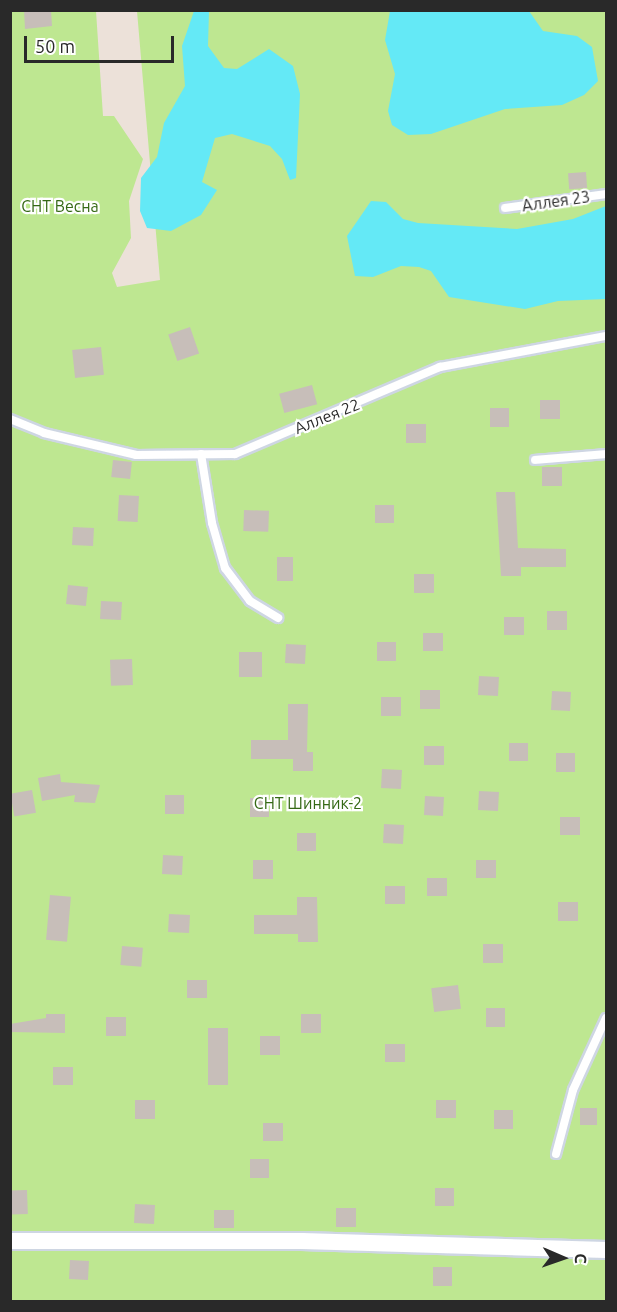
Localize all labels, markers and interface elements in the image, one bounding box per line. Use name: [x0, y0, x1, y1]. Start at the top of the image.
scale bar: [27, 24, 177, 62]
text: 50 m: [35, 36, 75, 56]
street label: Аллея 23: [521, 187, 591, 215]
park label: СНТ Весна: [21, 196, 99, 216]
street label: Аллея 22: [292, 394, 362, 438]
park label: СНТ Шинник-2: [254, 793, 362, 813]
north arrow: [533, 1228, 593, 1288]
text: С: [572, 1253, 590, 1264]

